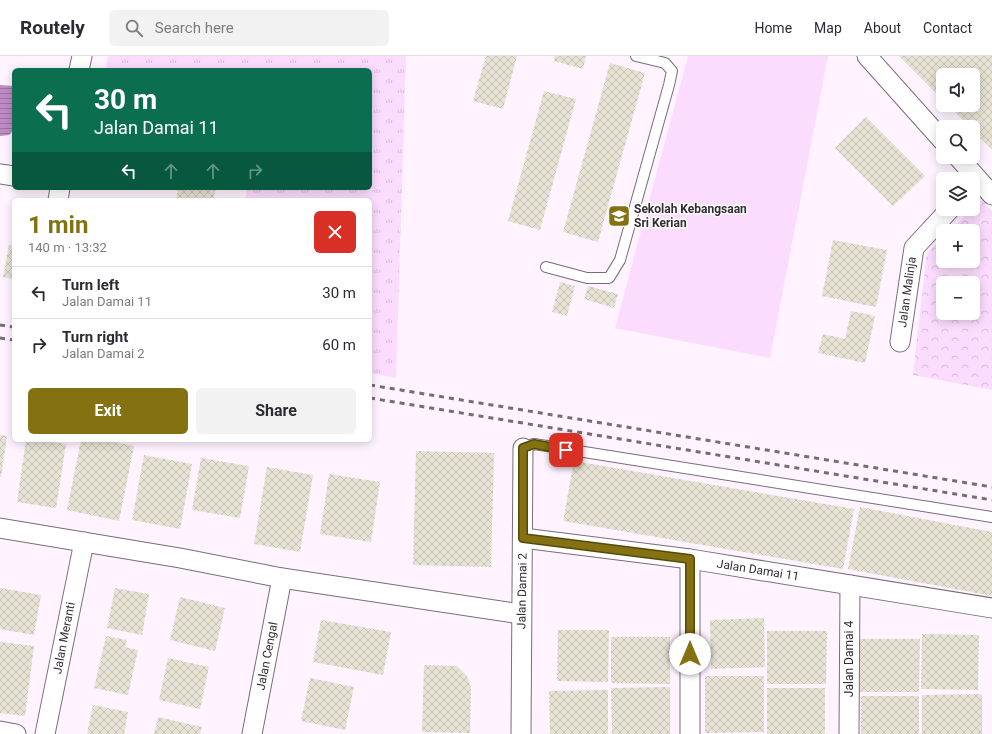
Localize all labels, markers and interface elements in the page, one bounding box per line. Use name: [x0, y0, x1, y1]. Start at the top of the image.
search box: [109, 10, 389, 46]
text: Routely: [20, 16, 85, 39]
icon: search: [123, 17, 145, 39]
text: Search here: [155, 19, 234, 37]
text: Home: [754, 20, 792, 36]
text: Map: [814, 20, 842, 36]
text: About: [864, 20, 901, 36]
text: Contact: [923, 20, 972, 36]
map controls: [936, 68, 980, 320]
button: sound: [936, 68, 980, 112]
text: 30 m: [94, 83, 157, 116]
icon: left: [28, 84, 80, 136]
text: Jalan Damai 11: [94, 117, 219, 138]
button: search: [936, 120, 980, 164]
icon: left: [118, 160, 140, 182]
icon: ahead: [160, 160, 182, 182]
icon: ahead: [202, 160, 224, 182]
icon: right: [244, 160, 266, 182]
button: layers: [936, 172, 980, 216]
place label: Sekolah Kebangsaan Sri Kerian: [634, 202, 747, 230]
school or university icon: Sekolah Kebangsaan Sri Kerian: [606, 203, 632, 229]
text: 1 min: [28, 211, 88, 239]
button: close: [314, 211, 356, 253]
button: +: [936, 224, 980, 268]
text: 140 m · 13:32: [28, 240, 107, 255]
street label: Jalan Malinja: [895, 256, 919, 328]
text: Turn left: [62, 276, 119, 294]
button: −: [936, 276, 980, 320]
icon: left: [28, 282, 50, 304]
text: 30 m: [322, 284, 356, 302]
text: Jalan Damai 11: [62, 294, 152, 309]
text: Turn right: [62, 328, 128, 346]
icon: right: [28, 334, 50, 356]
text: 60 m: [322, 336, 356, 354]
text: Jalan Damai 2: [62, 346, 145, 361]
button: Exit: [28, 388, 188, 434]
button: Share: [196, 388, 356, 434]
pin: [549, 433, 583, 467]
icon: arrive: [555, 439, 577, 461]
street label: Jalan Damai 2: [514, 552, 530, 629]
street label: Jalan Damai 11: [716, 557, 800, 583]
street label: Jalan Meranti: [50, 601, 78, 675]
street label: Jalan Cengal: [254, 621, 280, 691]
street label: Jalan Damai 4: [842, 621, 856, 697]
position arrow: [669, 633, 711, 675]

